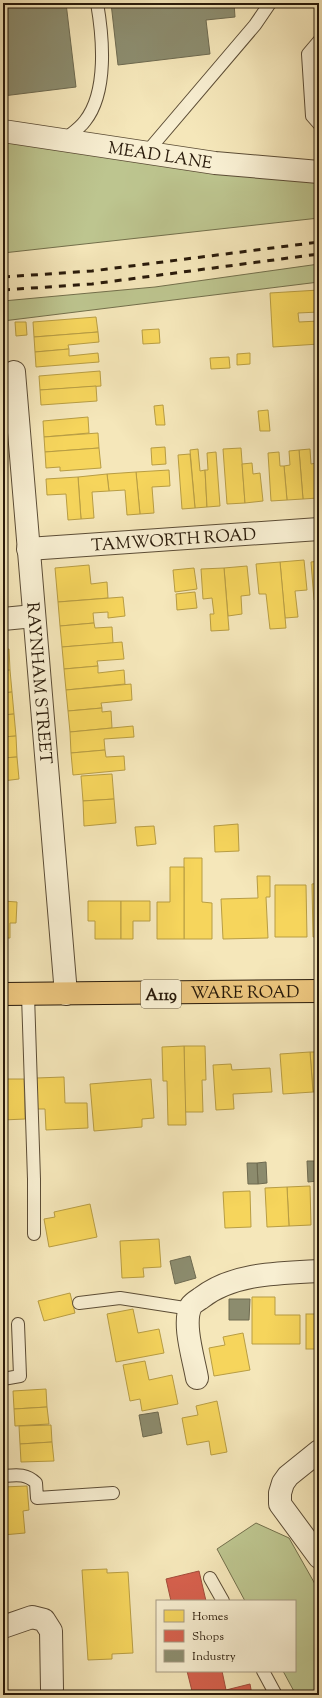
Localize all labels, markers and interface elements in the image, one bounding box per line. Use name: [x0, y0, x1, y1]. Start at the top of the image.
street label: MEAD LANE: [106, 137, 213, 176]
street label: TAMWORTH ROAD: [91, 523, 257, 559]
street label: RAYNHAM STREET: [19, 601, 57, 765]
road number: A119: [141, 980, 181, 1008]
street label: WARE ROAD: [190, 981, 300, 1006]
legend: [156, 1600, 296, 1672]
text: Homes: [192, 1608, 228, 1626]
text: Shops: [192, 1628, 224, 1646]
text: Industry: [192, 1648, 236, 1666]

